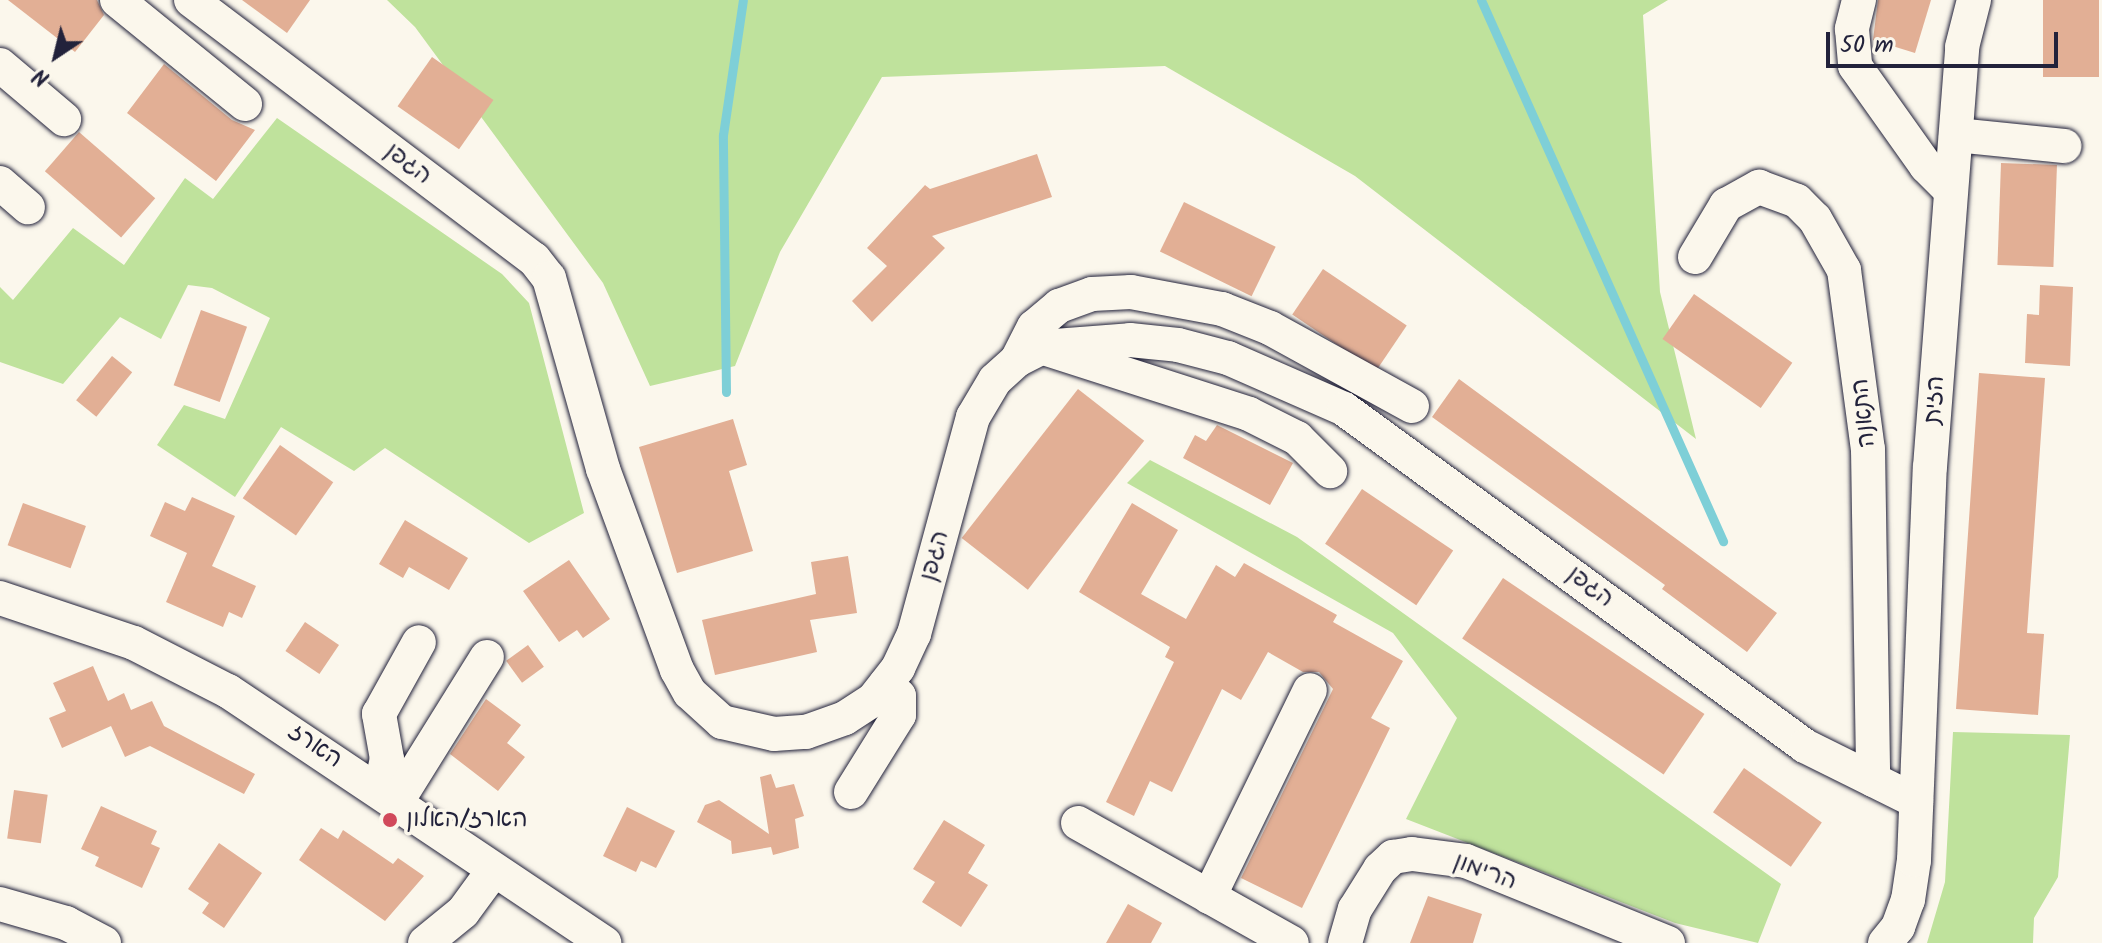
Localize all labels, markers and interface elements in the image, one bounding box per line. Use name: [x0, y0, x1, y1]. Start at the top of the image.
north arrow: [16, 16, 96, 96]
scale bar: [1830, 16, 2062, 66]
text: 50 m: [1840, 26, 1894, 65]
text: N: [26, 58, 58, 94]
street label: הגפן: [379, 137, 437, 191]
street label: הזית: [1919, 375, 1951, 425]
street label: התאנה: [1846, 377, 1882, 449]
street label: הגפן: [914, 528, 956, 584]
street label: הגפן: [1561, 560, 1619, 614]
street label: הארז: [282, 717, 348, 775]
place label: הארז/האלון: [406, 806, 528, 834]
marker: הארז/האלון: [381, 811, 399, 829]
street label: הרימון: [1450, 847, 1520, 897]

